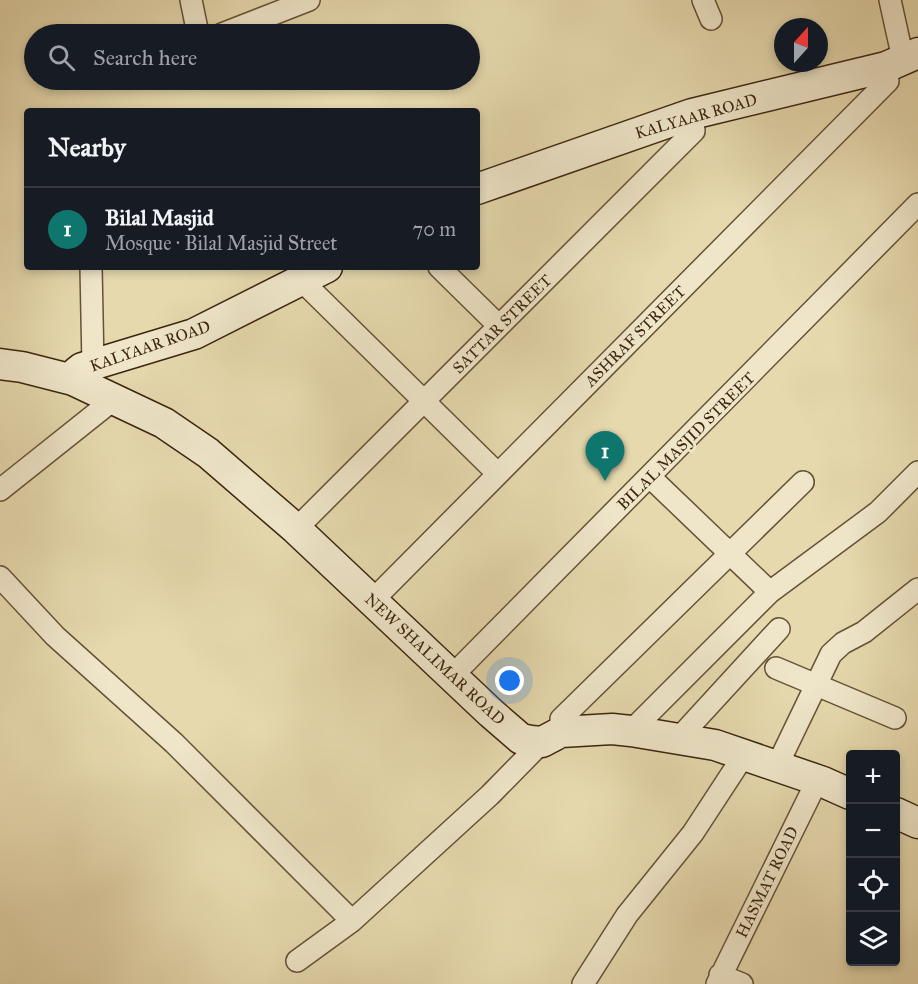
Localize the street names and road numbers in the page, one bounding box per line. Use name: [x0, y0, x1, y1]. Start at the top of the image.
street label: KALYAAR ROAD: [633, 90, 759, 142]
street label: SATTAR STREET: [449, 271, 555, 377]
street label: ASHRAF STREET: [580, 282, 689, 391]
street label: KALYAAR ROAD: [87, 317, 213, 375]
street label: BILAL MASJID STREET: [613, 368, 760, 514]
street label: NEW SHALIMAR ROAD: [361, 589, 509, 729]
street label: HASMAT ROAD: [732, 823, 802, 941]

